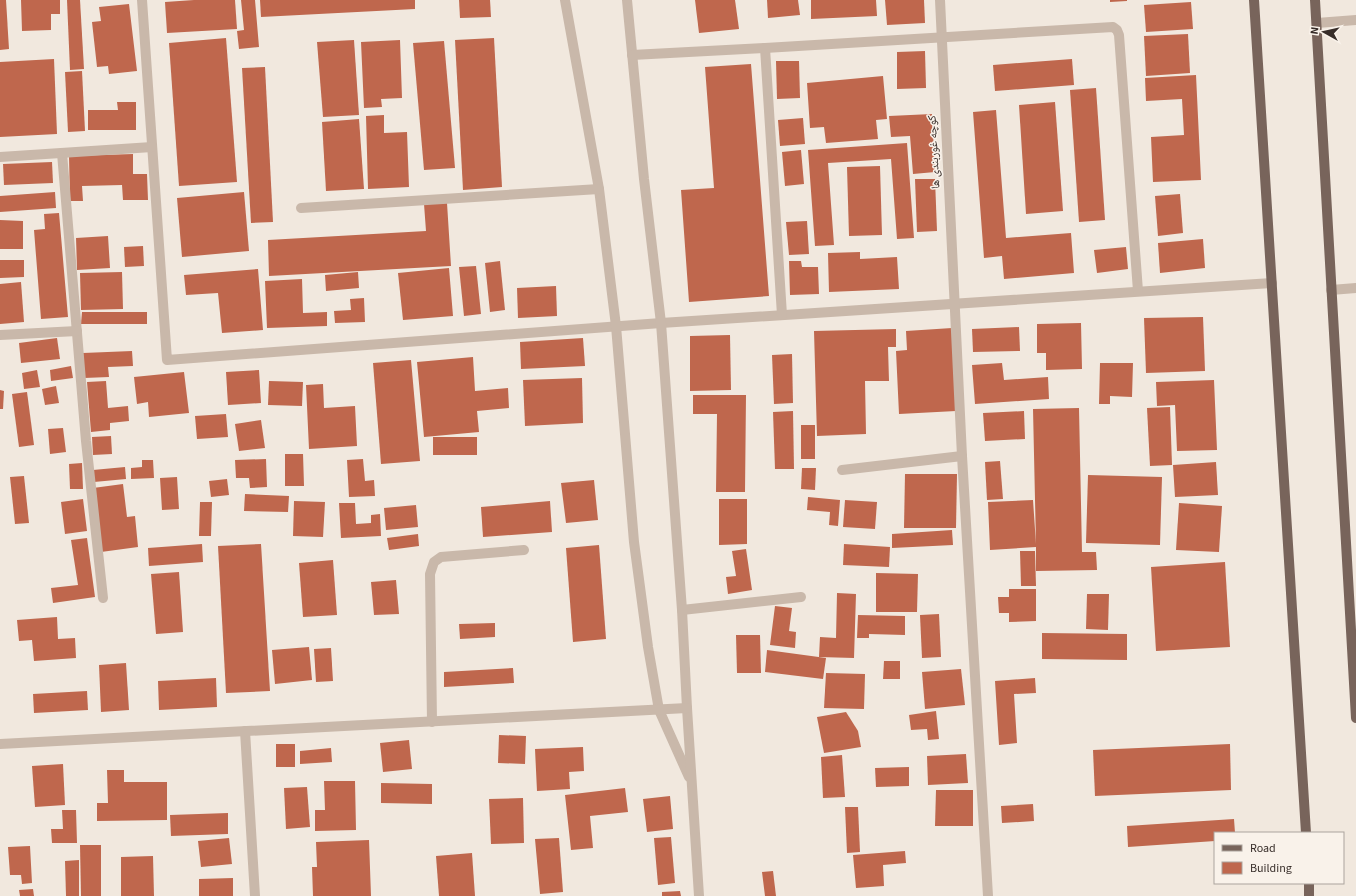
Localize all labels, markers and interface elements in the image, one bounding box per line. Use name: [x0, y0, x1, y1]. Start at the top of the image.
north arrow: [1304, 12, 1344, 52]
text: N: [1307, 26, 1323, 35]
street label: کوچه غوربندی ها: [924, 115, 944, 189]
legend: [1214, 832, 1344, 884]
text: Road: [1250, 840, 1276, 857]
text: Building: [1250, 860, 1292, 877]

